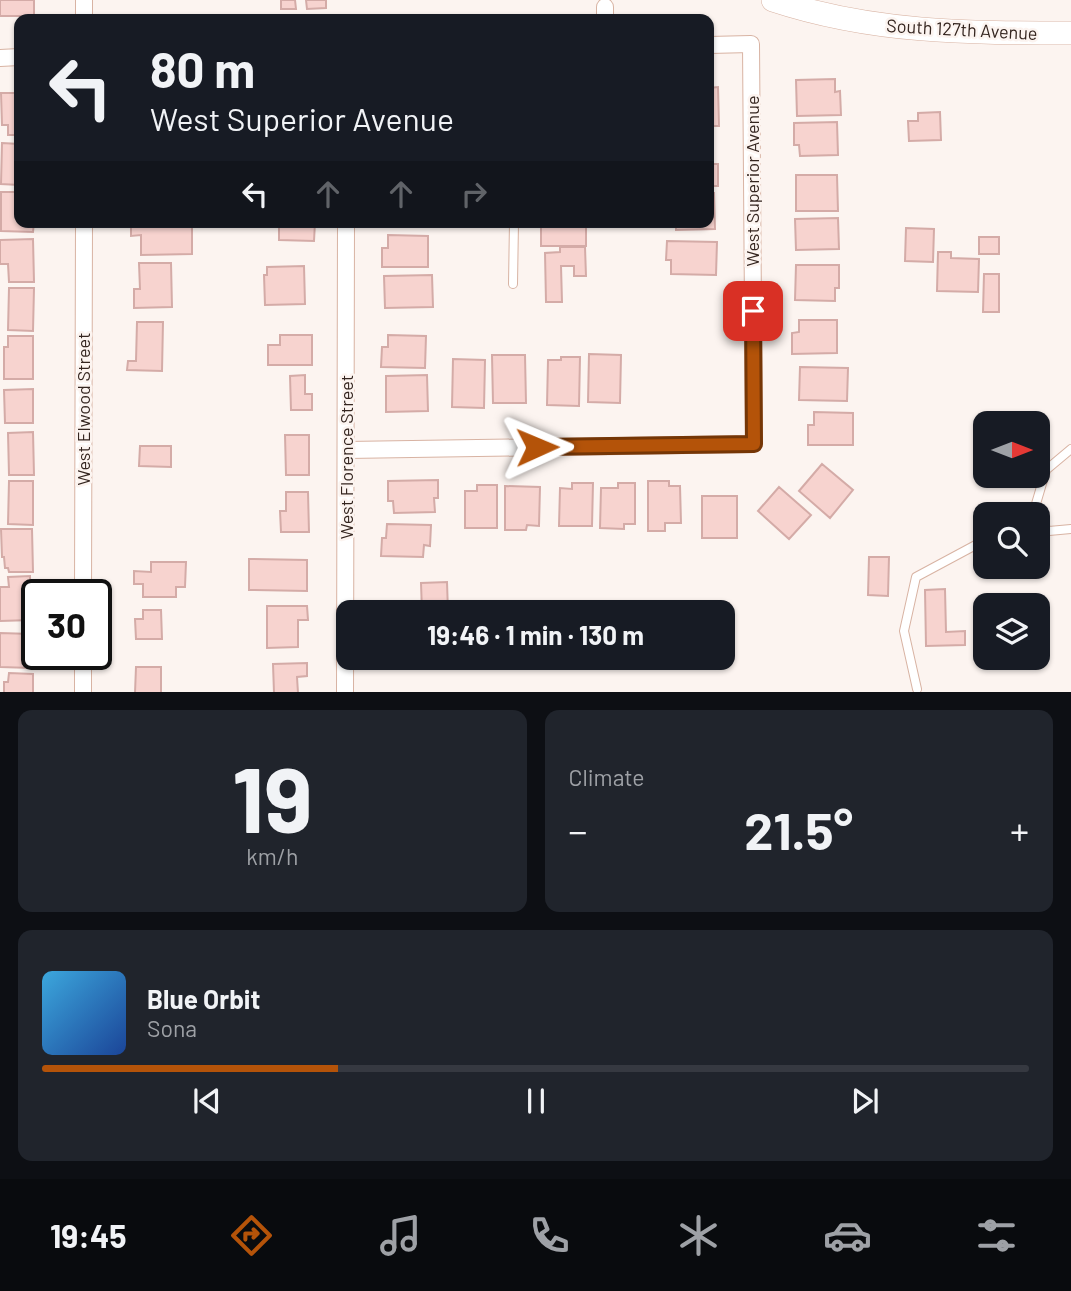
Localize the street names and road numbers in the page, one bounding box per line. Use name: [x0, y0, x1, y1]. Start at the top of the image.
street label: South 127th Avenue: [886, 14, 1038, 44]
street label: West Superior Avenue: [741, 95, 763, 267]
street label: West Elwood Street: [72, 332, 94, 486]
street label: West Florence Street: [335, 375, 357, 539]

